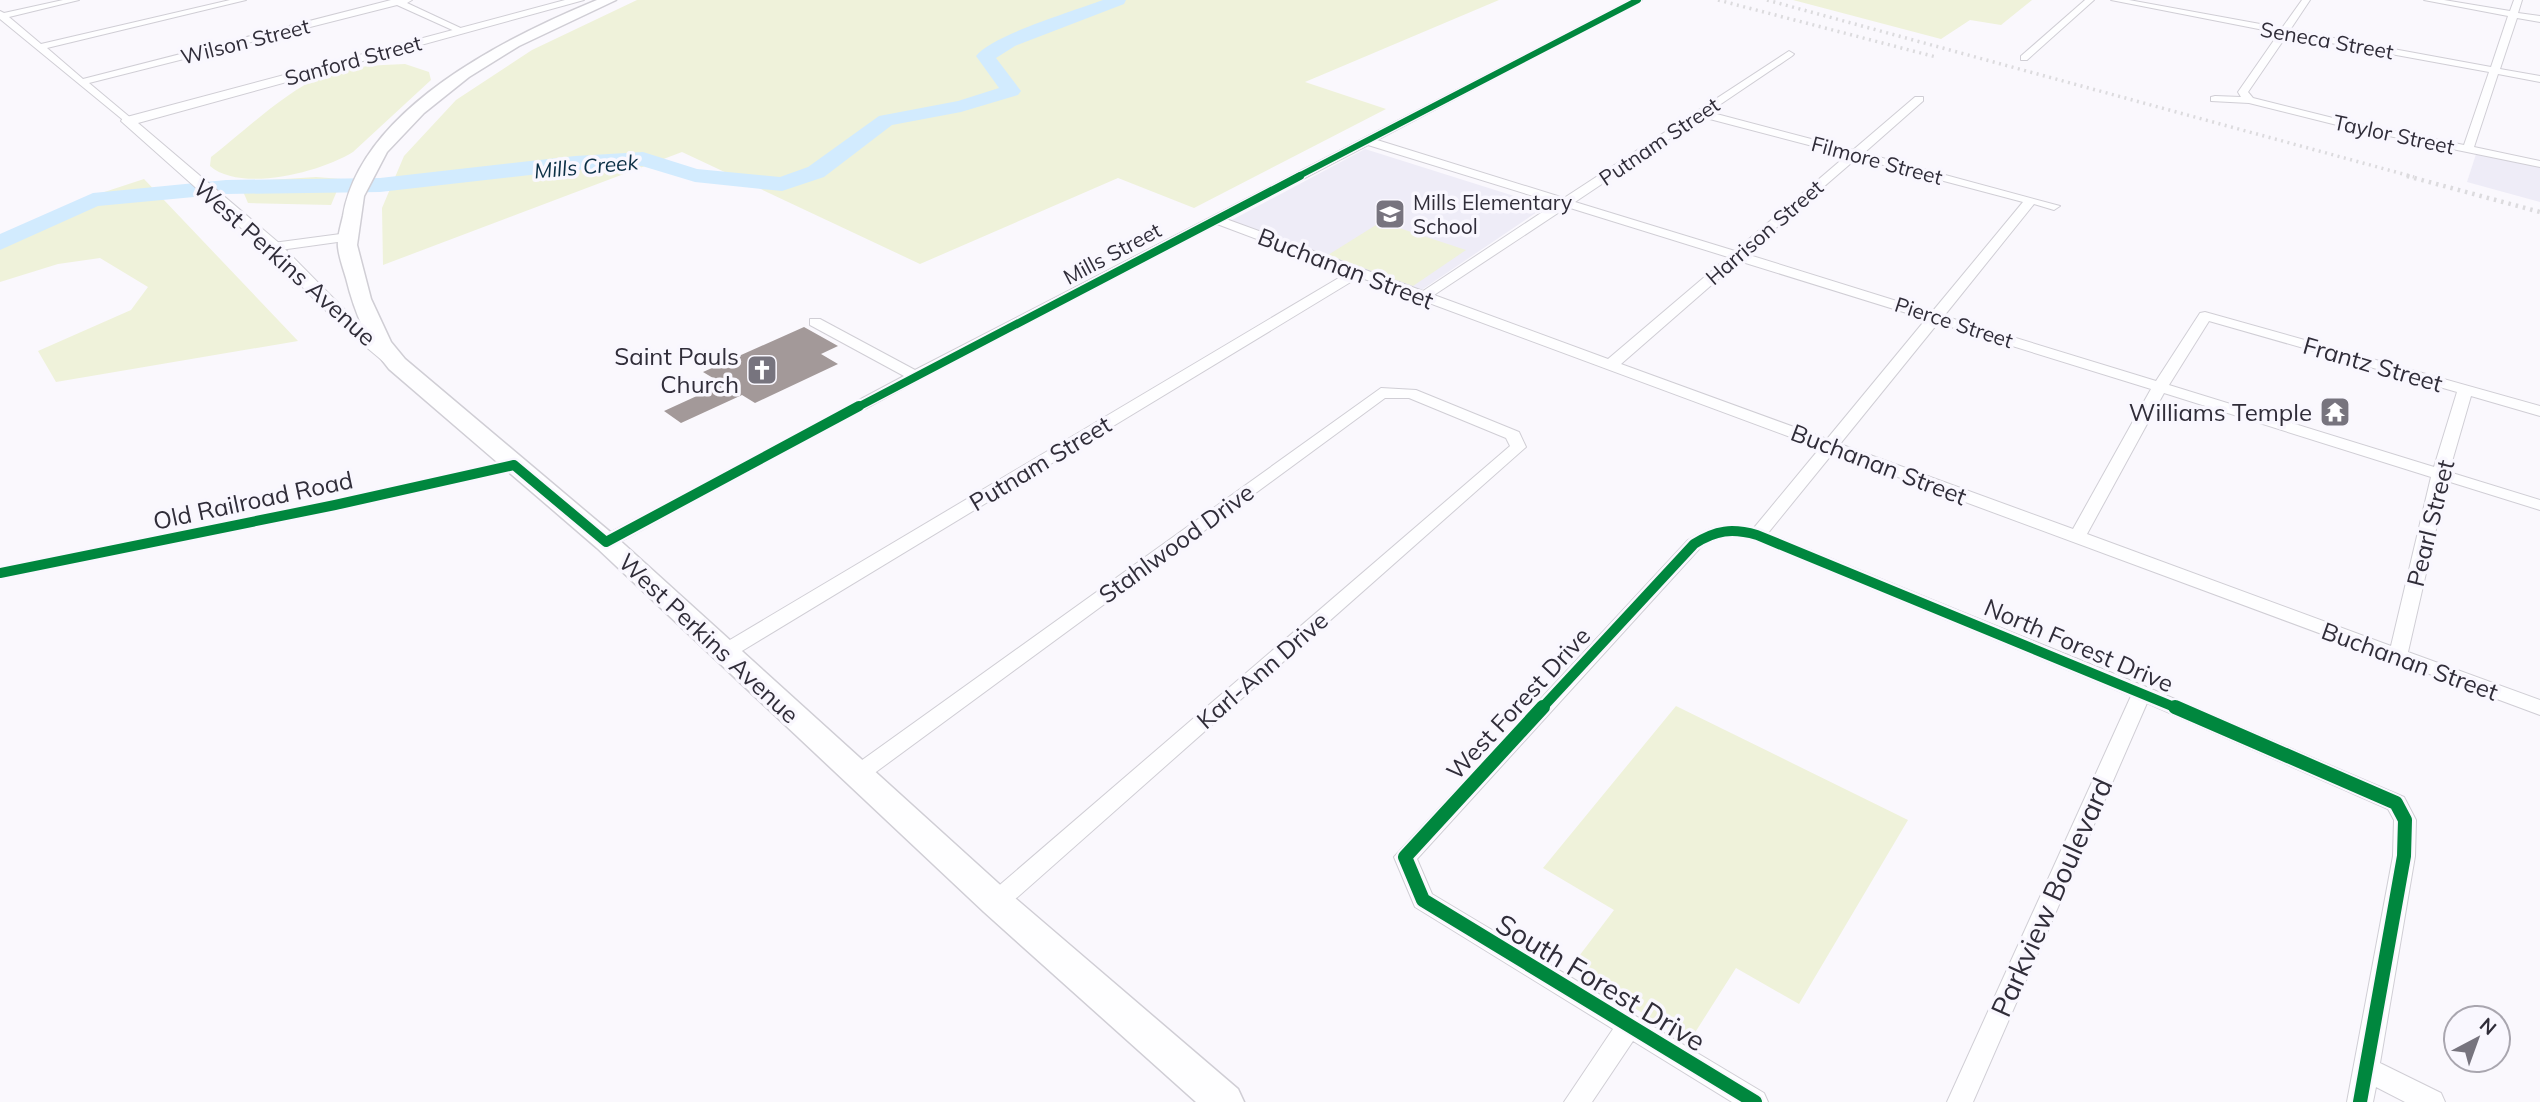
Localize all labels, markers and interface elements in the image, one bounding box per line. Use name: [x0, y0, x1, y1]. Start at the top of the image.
street label: Wilson Street: [178, 12, 312, 70]
street label: Seneca Street: [2258, 16, 2396, 64]
street label: Sanford Street: [282, 29, 424, 91]
street label: Putnam Street: [1594, 91, 1724, 191]
street label: Taylor Street: [2331, 109, 2457, 159]
street label: Filmore Street: [1809, 130, 1945, 190]
water label: Mills Creek: [533, 148, 640, 184]
street label: West Perkins Avenue: [187, 172, 383, 352]
street label: Harrison Street: [1700, 174, 1828, 290]
place label: Mills Elementary School: [1413, 189, 1572, 239]
school or university icon: Mills Elementary School: [1373, 197, 1407, 231]
street label: Mills Street: [1059, 216, 1165, 290]
street label: Buchanan Street: [1254, 221, 1438, 315]
street label: Pierce Street: [1892, 291, 2016, 353]
street label: Frantz Street: [2300, 330, 2446, 398]
place label: Saint Pauls Church: [614, 341, 739, 399]
church icon: Saint Pauls Church: [745, 353, 779, 387]
temple icon: Williams Temple: [2318, 395, 2352, 429]
place label: Williams Temple: [2129, 397, 2312, 427]
street label: Putnam Street: [964, 409, 1116, 517]
street label: Buchanan Street: [1787, 417, 1971, 511]
street label: Pearl Street: [2400, 456, 2460, 590]
street label: Old Railroad Road: [150, 464, 356, 536]
street label: Stahlwood Drive: [1093, 477, 1259, 609]
street label: West Perkins Avenue: [613, 547, 805, 729]
street label: North Forest Drive: [1980, 592, 2178, 698]
street label: Karl-Ann Drive: [1190, 605, 1334, 735]
street label: Buchanan Street: [2318, 615, 2502, 707]
street label: West Forest Drive: [1440, 621, 1596, 785]
street label: Parkview Boulevard: [1983, 772, 2119, 1022]
street label: South Forest Drive: [1490, 906, 1712, 1058]
north arrow: [2442, 1004, 2512, 1074]
text: N: [2475, 1012, 2501, 1040]

